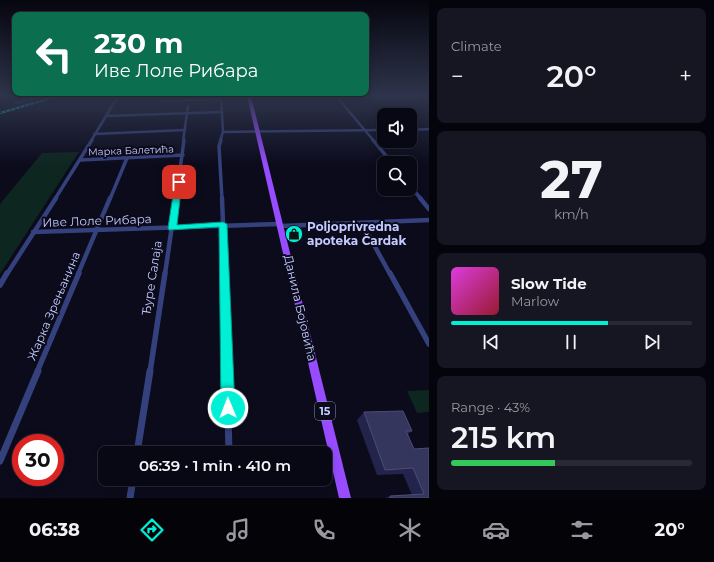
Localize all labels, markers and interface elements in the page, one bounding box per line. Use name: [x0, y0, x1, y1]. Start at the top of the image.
text: 230 m: [94, 26, 183, 60]
icon: left: [28, 28, 80, 80]
text: Climate: [451, 38, 502, 54]
text: 20°: [546, 58, 597, 95]
text: Иве Лоле Рибара: [94, 60, 258, 82]
text: −: [451, 63, 464, 90]
text: +: [679, 63, 692, 90]
map controls: [377, 108, 417, 196]
button: sound: [377, 108, 417, 148]
street label: Марка Балетића: [88, 143, 174, 158]
text: 27: [540, 148, 603, 211]
button: search: [377, 156, 417, 196]
pin: [162, 165, 196, 199]
icon: arrive: [168, 171, 190, 193]
text: km/h: [554, 206, 589, 222]
street label: Иве Лоле Рибара: [42, 211, 152, 230]
place label: Poljoprivredna apoteka Čardak: [307, 219, 407, 248]
shop icon: Poljoprivredna apoteka Čardak: [284, 224, 304, 244]
street label: Ђуре Салаја: [138, 239, 165, 317]
street label: Жарка Зрењанина: [24, 249, 83, 363]
street label: Данила Бојовића: [281, 253, 320, 362]
text: Slow Tide: [511, 274, 587, 293]
text: Marlow: [511, 293, 559, 309]
icon: previous: [480, 331, 502, 353]
icon: pause: [560, 331, 582, 353]
icon: next: [641, 331, 663, 353]
position arrow: [207, 387, 249, 429]
text: Range · 43%: [451, 399, 530, 415]
road number: 15: [315, 402, 335, 420]
text: 215 km: [451, 419, 556, 456]
speed limit sign: 30: [12, 434, 64, 486]
text: 06:39 · 1 min · 410 m: [139, 456, 291, 475]
icon: directions: [138, 516, 166, 544]
icon: music: [224, 516, 252, 544]
icon: phone: [310, 516, 338, 544]
icon: climate: [396, 516, 424, 544]
icon: car: [482, 516, 510, 544]
icon: filters: [568, 516, 596, 544]
text: 06:38: [29, 519, 80, 541]
text: 20°: [655, 519, 685, 541]

